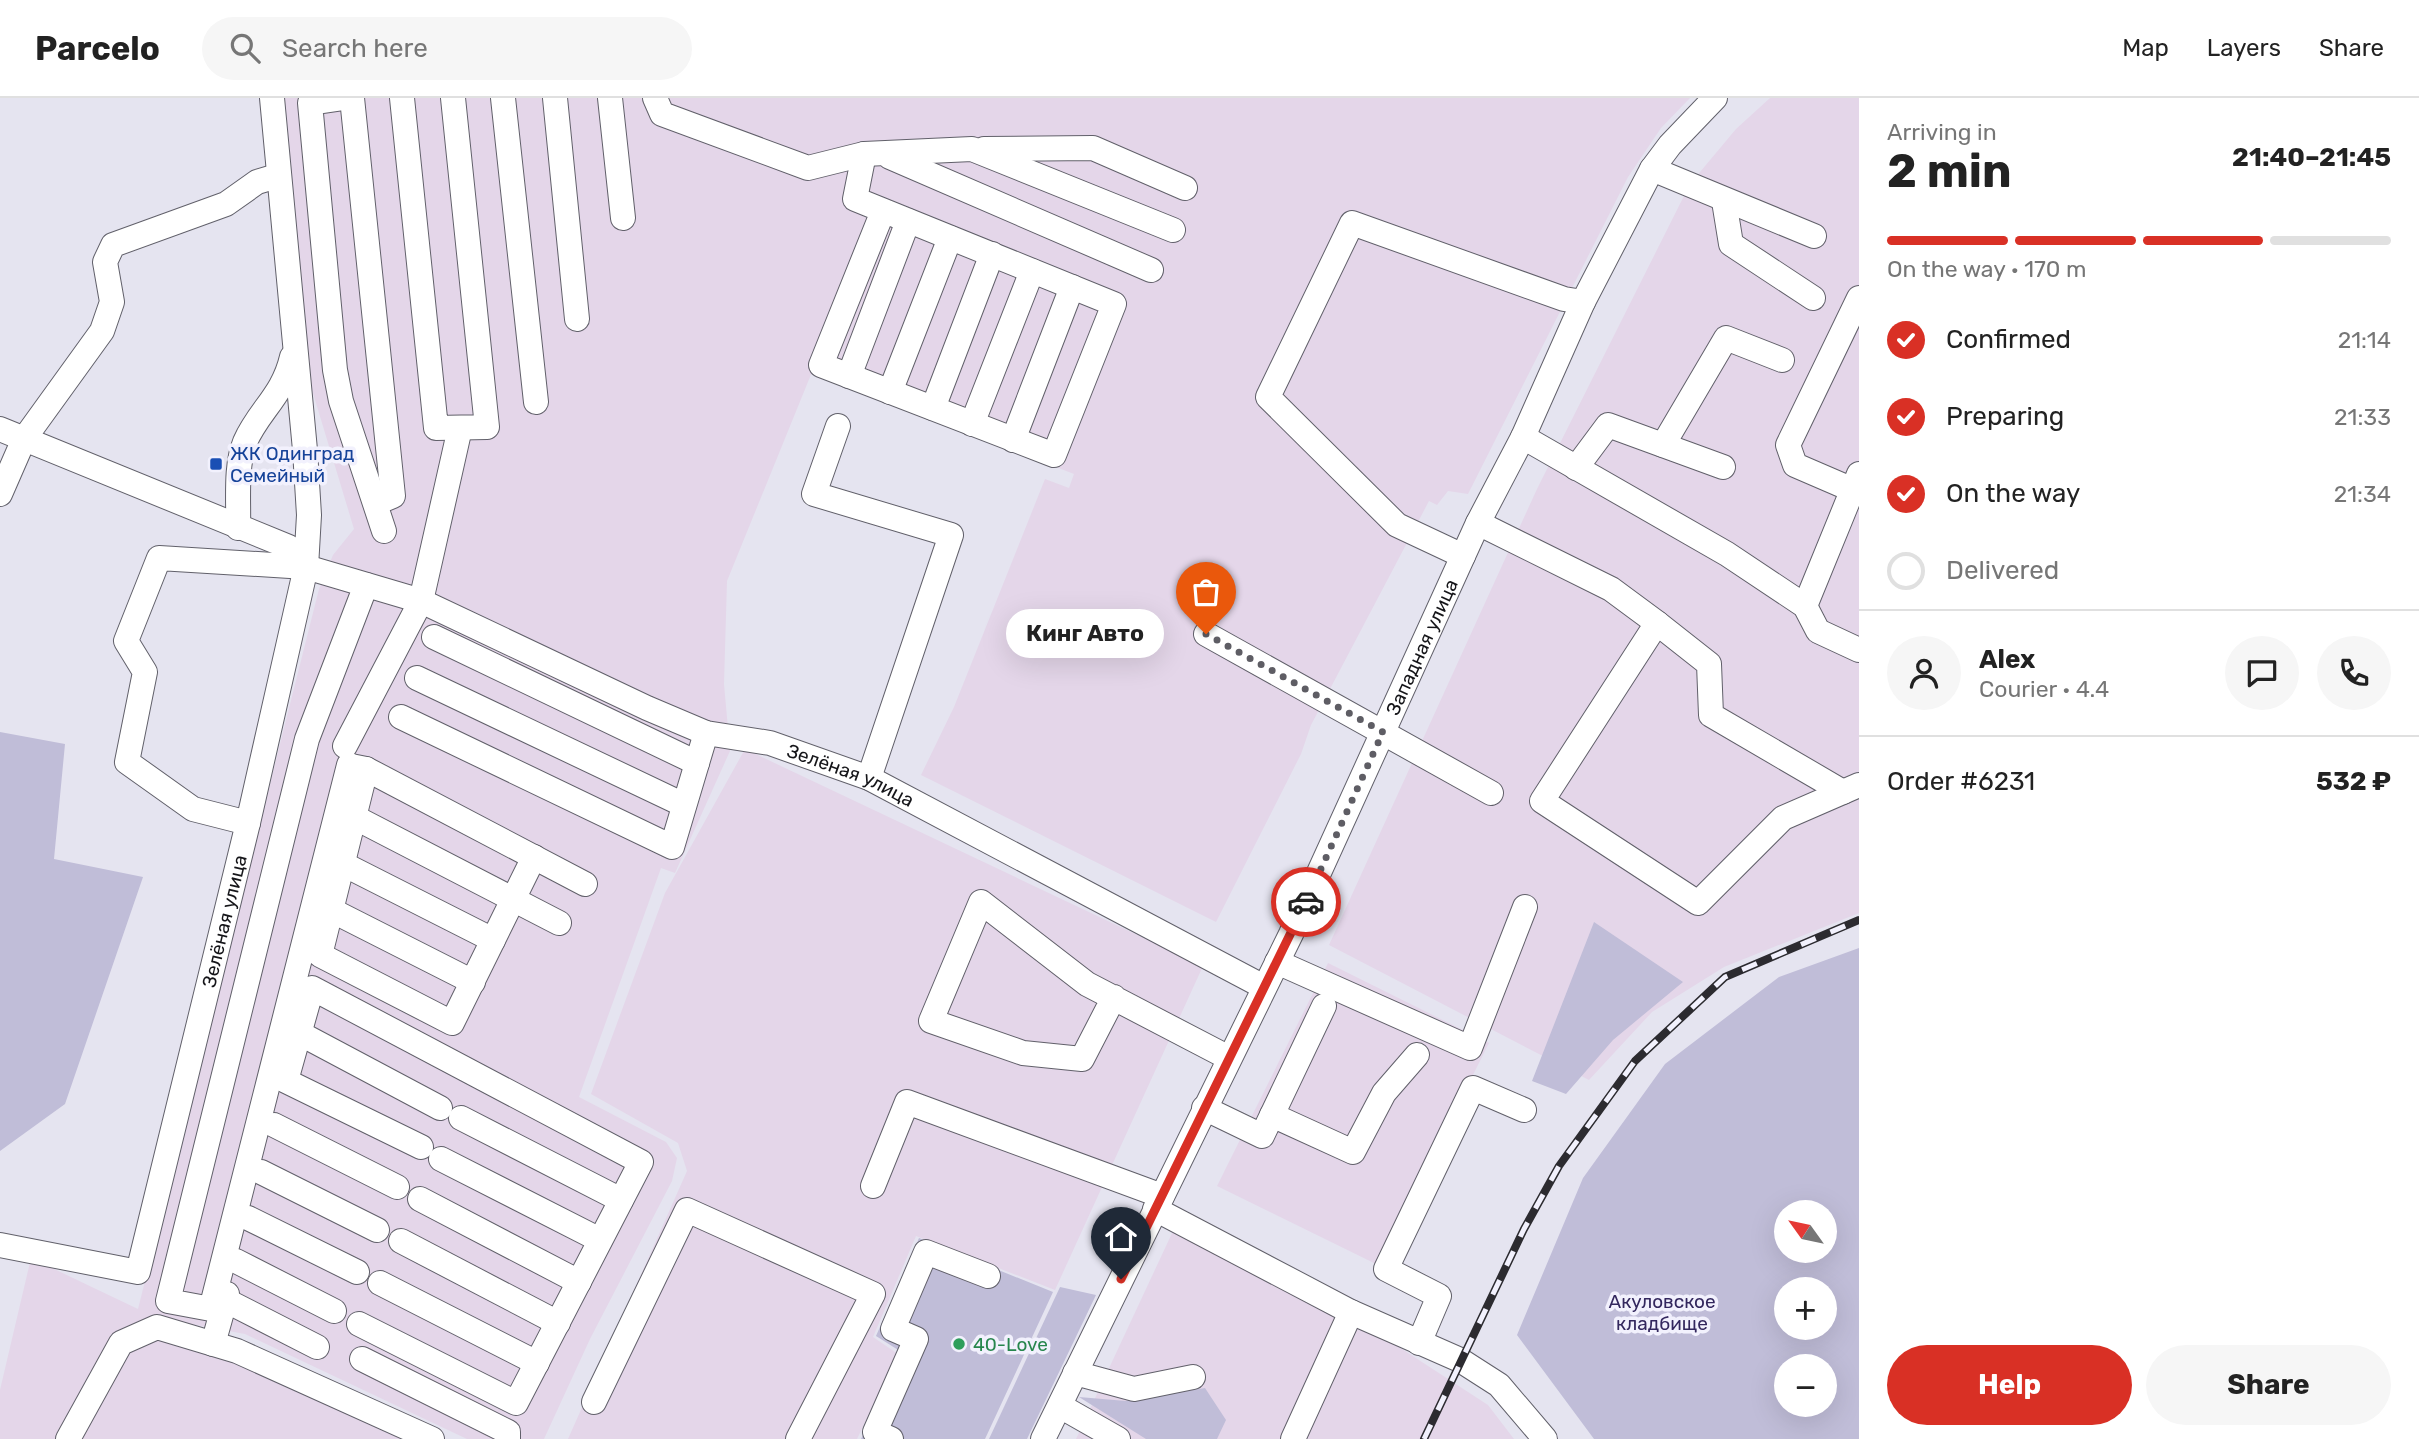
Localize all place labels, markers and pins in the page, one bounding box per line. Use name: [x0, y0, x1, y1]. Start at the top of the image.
place label: ЖК Одинград Семейный: [230, 442, 354, 487]
marker: ЖК Одинград Семейный: [208, 456, 224, 472]
pin: [1176, 562, 1236, 634]
callout: Кинг Авто: [1006, 610, 1164, 658]
pin: [1091, 1207, 1151, 1279]
place label: 40-Love: [973, 1333, 1048, 1356]
marker: 40-Love: [951, 1336, 967, 1352]

